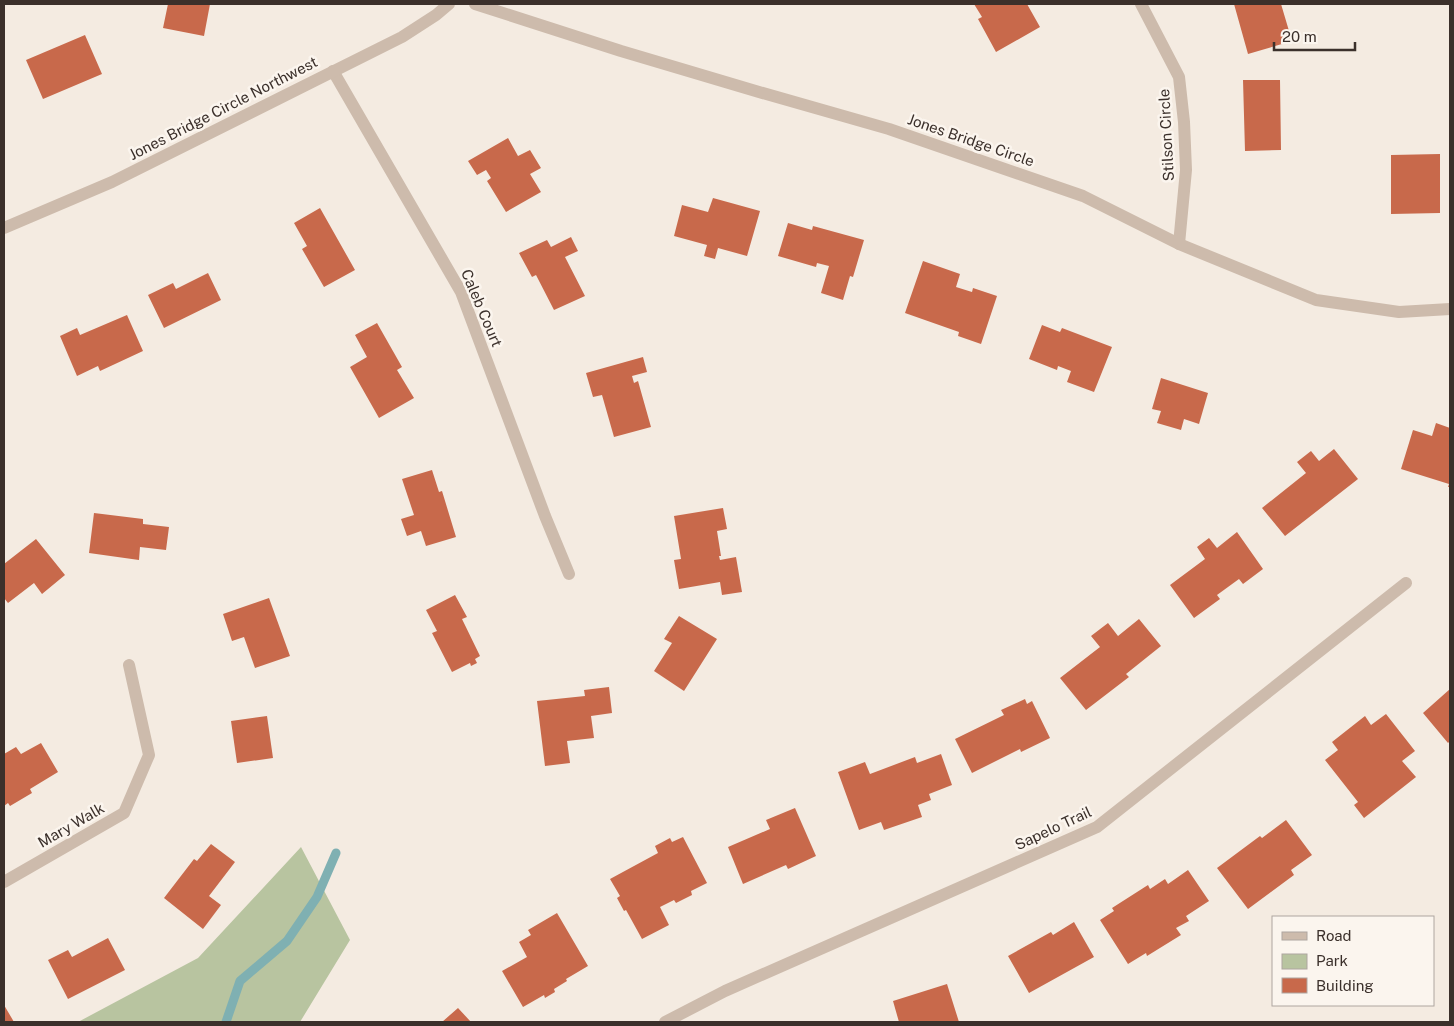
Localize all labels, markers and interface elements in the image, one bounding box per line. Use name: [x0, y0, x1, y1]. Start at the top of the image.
scale bar: [1274, 20, 1355, 52]
text: 20 m: [1282, 28, 1317, 45]
street label: Jones Bridge Circle Northwest: [126, 53, 320, 163]
street label: Stilson Circle: [1155, 88, 1177, 182]
street label: Jones Bridge Circle: [905, 110, 1037, 170]
street label: Caleb Court: [458, 267, 506, 350]
street label: Mary Walk: [35, 799, 107, 851]
street label: Sapelo Trail: [1012, 803, 1094, 853]
legend: [1272, 916, 1434, 1006]
text: Road: [1316, 927, 1352, 944]
text: Park: [1316, 952, 1348, 969]
text: Building: [1316, 977, 1374, 994]

